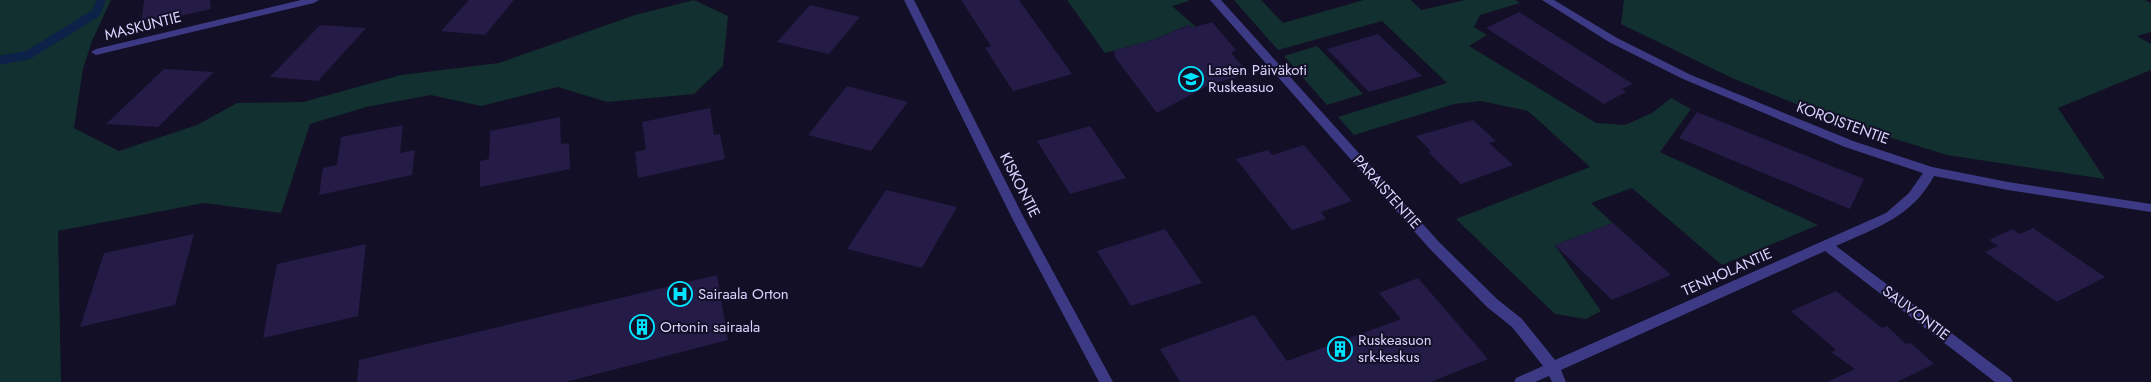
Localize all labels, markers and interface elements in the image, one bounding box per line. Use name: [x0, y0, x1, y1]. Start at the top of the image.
street label: MASKUNTIE: [102, 6, 184, 46]
place label: Lasten Päiväkoti Ruskeasuo: [1208, 59, 1307, 98]
school or university icon: Lasten Päiväkoti Ruskeasuo: [1178, 66, 1204, 92]
street label: KOROISTENTIE: [1793, 96, 1893, 150]
street label: KISKONTIE: [994, 149, 1046, 221]
street label: PARAISTENTIE: [1348, 150, 1426, 234]
street label: TENHOLANTIE: [1678, 242, 1776, 302]
street label: SAUVONTIE: [1878, 280, 1954, 346]
hospital icon: Sairaala Orton: [667, 281, 693, 307]
place label: Sairaala Orton: [698, 283, 789, 305]
building icon: Ortonin sairaala: [629, 314, 655, 340]
place label: Ortonin sairaala: [660, 316, 760, 338]
place label: Ruskeasuon srk-keskus: [1358, 329, 1432, 368]
building icon: Ruskeasuon srk-keskus: [1327, 336, 1353, 362]

